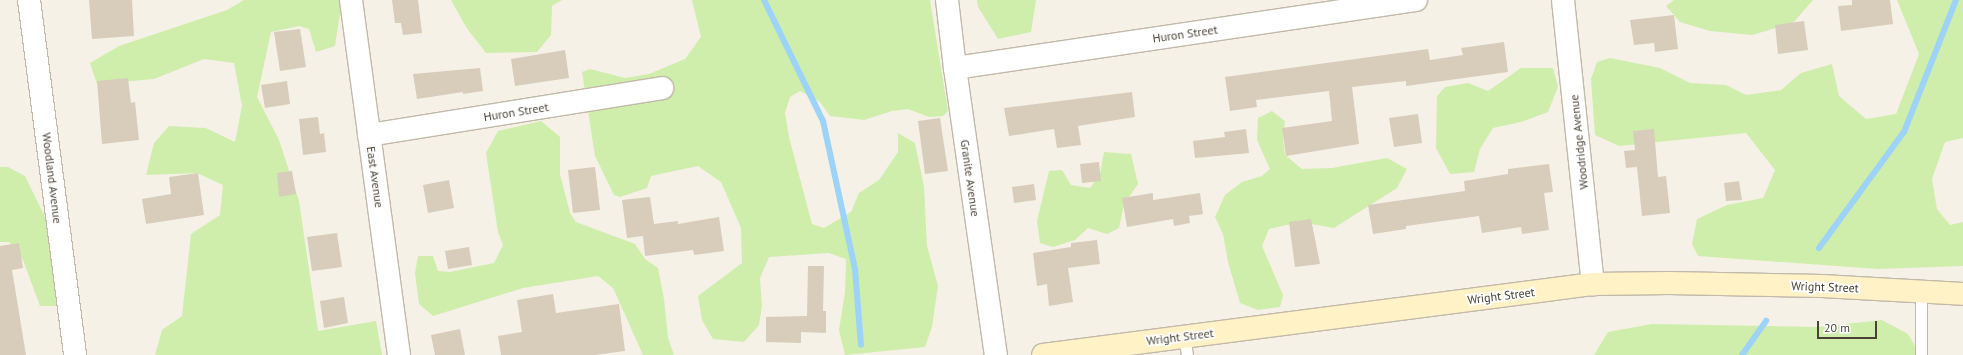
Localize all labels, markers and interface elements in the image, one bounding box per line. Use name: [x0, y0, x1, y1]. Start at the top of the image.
street label: Huron Street: [1152, 22, 1218, 46]
street label: Woodridge Avenue: [1567, 94, 1591, 190]
street label: Huron Street: [483, 100, 549, 124]
street label: Woodland Avenue: [39, 132, 65, 224]
street label: Granite Avenue: [957, 138, 983, 218]
street label: East Avenue: [364, 145, 386, 209]
street label: Wright Street: [1791, 279, 1859, 295]
street label: Wright Street: [1467, 285, 1535, 307]
scale bar: [1819, 313, 1879, 339]
text: 20 m: [1824, 320, 1850, 335]
street label: Wright Street: [1146, 326, 1214, 348]

